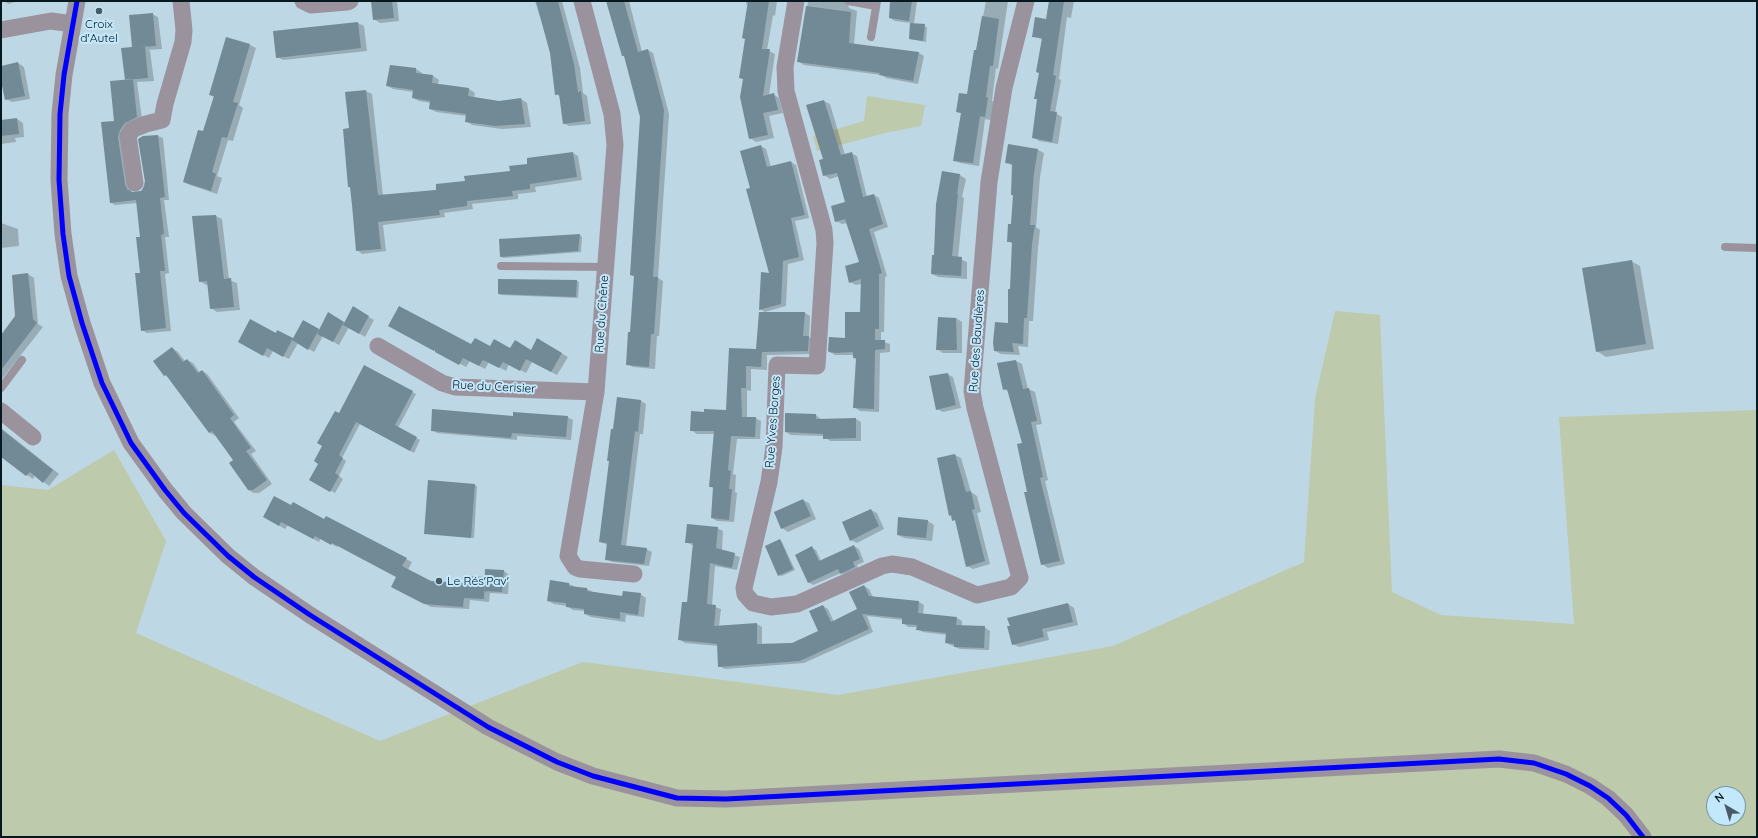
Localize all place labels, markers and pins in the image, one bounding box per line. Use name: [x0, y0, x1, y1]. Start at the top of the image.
marker: Croix d'Autel: [94, 6, 104, 16]
place label: Croix d'Autel: [80, 17, 118, 45]
place label: Le Rés'Pav': [447, 574, 509, 588]
marker: Le Rés'Pav': [434, 576, 444, 586]

